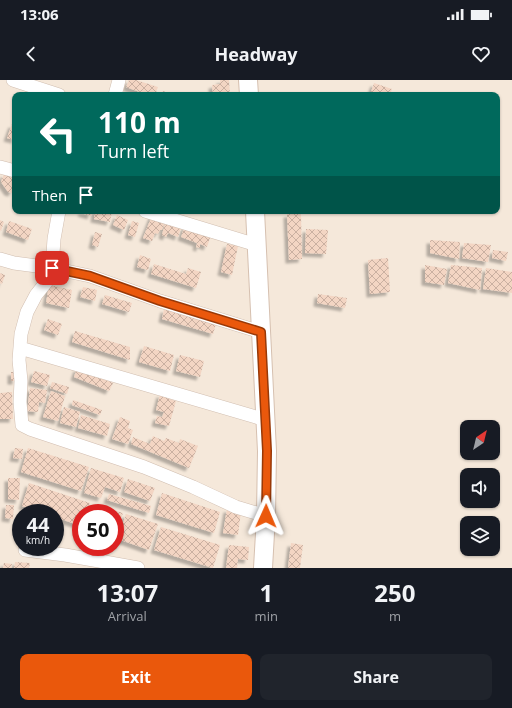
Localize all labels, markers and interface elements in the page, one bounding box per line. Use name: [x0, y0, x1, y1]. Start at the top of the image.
text: 13:06: [20, 4, 59, 24]
text: Headway: [214, 42, 298, 66]
icon: back: [20, 43, 42, 65]
icon: heart: [470, 43, 492, 65]
text: 110 m: [98, 103, 181, 141]
icon: left: [32, 108, 84, 160]
text: Turn left: [98, 139, 169, 163]
icon: arrive: [75, 184, 97, 206]
text: Then: [32, 185, 67, 205]
pin: [35, 251, 69, 285]
icon: arrive: [41, 257, 63, 279]
north arrow: [460, 420, 500, 460]
map controls: [460, 420, 500, 556]
button: sound: [460, 468, 500, 508]
position arrow: [245, 495, 287, 537]
speed limit sign: 50: [72, 504, 124, 556]
text: 44: [27, 511, 49, 538]
button: layers: [460, 516, 500, 556]
text: km/h: [26, 533, 50, 547]
text: 13:07: [96, 576, 158, 609]
text: 1: [259, 576, 273, 609]
text: 250: [374, 576, 416, 609]
text: Arrival: [108, 607, 147, 625]
text: min: [255, 607, 278, 625]
text: m: [389, 607, 401, 625]
button: Exit: [20, 654, 252, 700]
button: Share: [260, 654, 492, 700]

